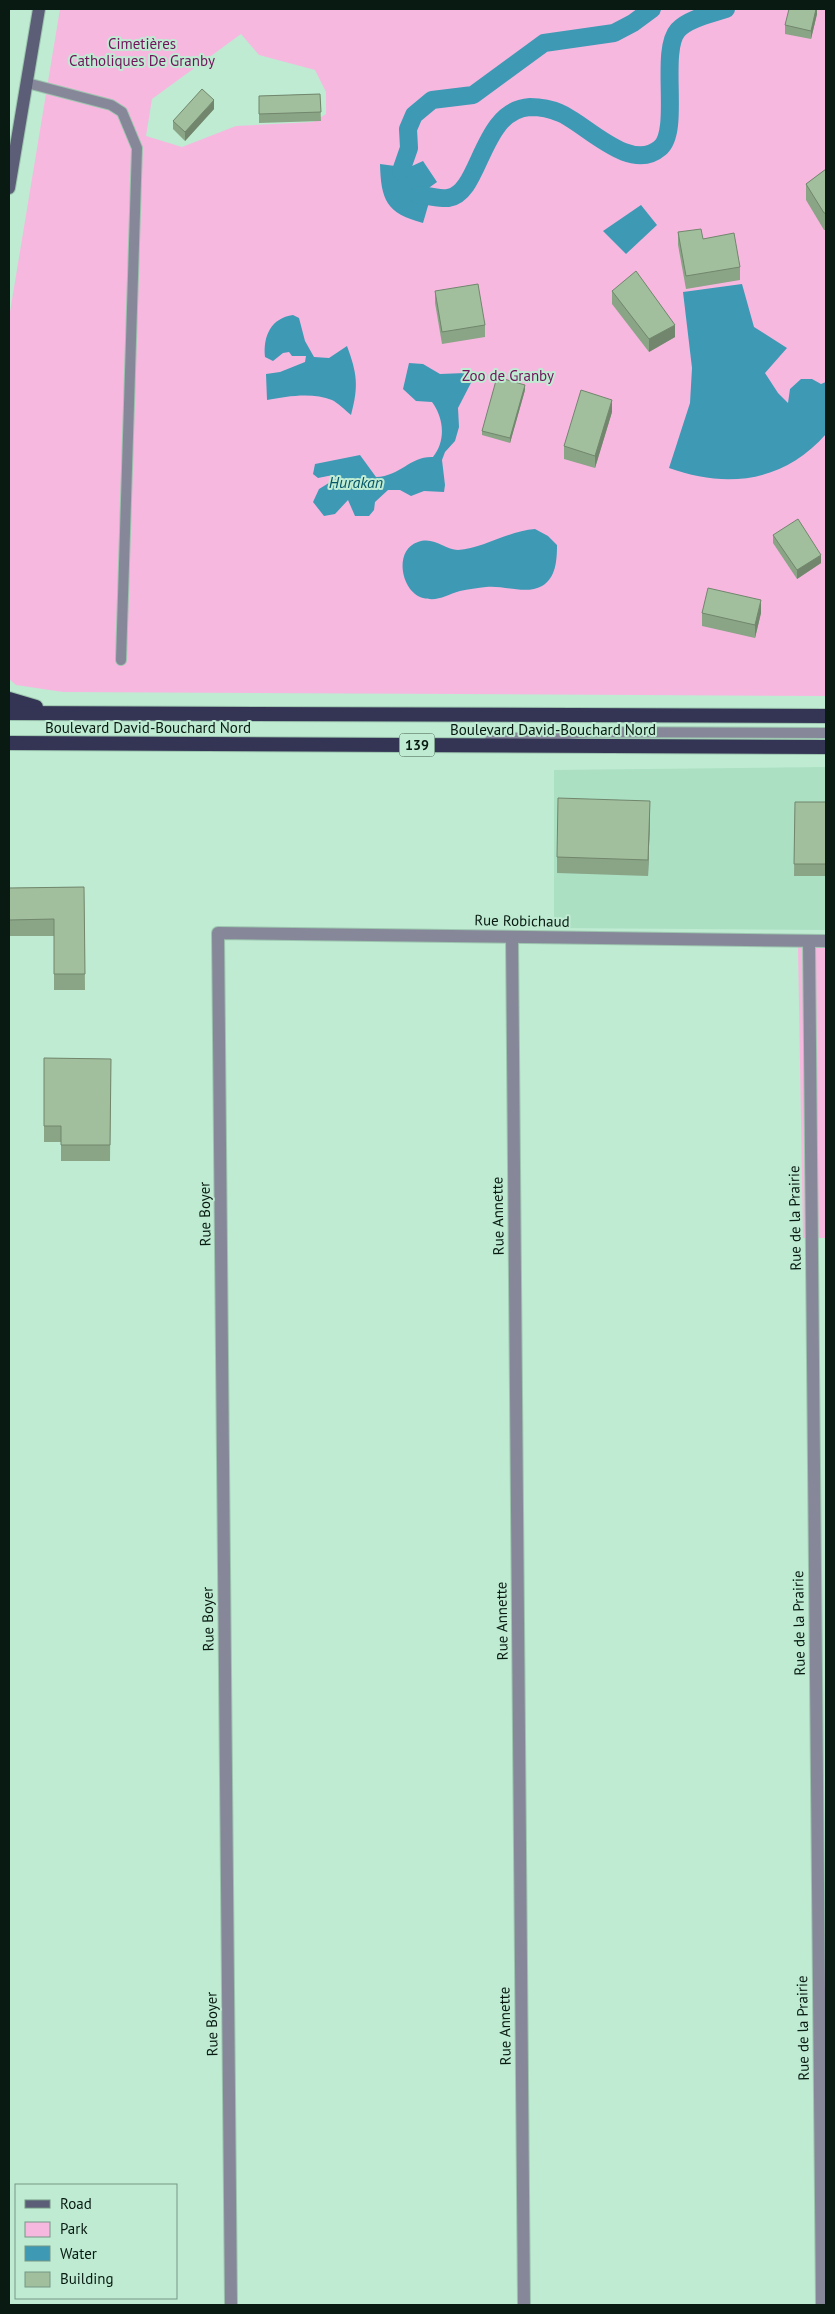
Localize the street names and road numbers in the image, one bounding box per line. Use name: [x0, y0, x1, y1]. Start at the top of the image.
street label: Boulevard David-Bouchard Nord: [45, 718, 251, 737]
street label: Boulevard David-Bouchard Nord: [450, 720, 656, 739]
road number: 139: [400, 734, 434, 756]
street label: Rue Robichaud: [474, 910, 570, 931]
street label: Rue de la Prairie: [784, 1165, 805, 1271]
street label: Rue Annette: [487, 1177, 508, 1255]
street label: Rue Boyer: [194, 1182, 215, 1246]
street label: Rue de la Prairie: [788, 1570, 809, 1676]
street label: Rue Annette: [491, 1582, 512, 1660]
street label: Rue Boyer: [197, 1587, 218, 1651]
street label: Rue de la Prairie: [792, 1975, 813, 2081]
street label: Rue Annette: [494, 1987, 515, 2065]
street label: Rue Boyer: [201, 1992, 222, 2056]

